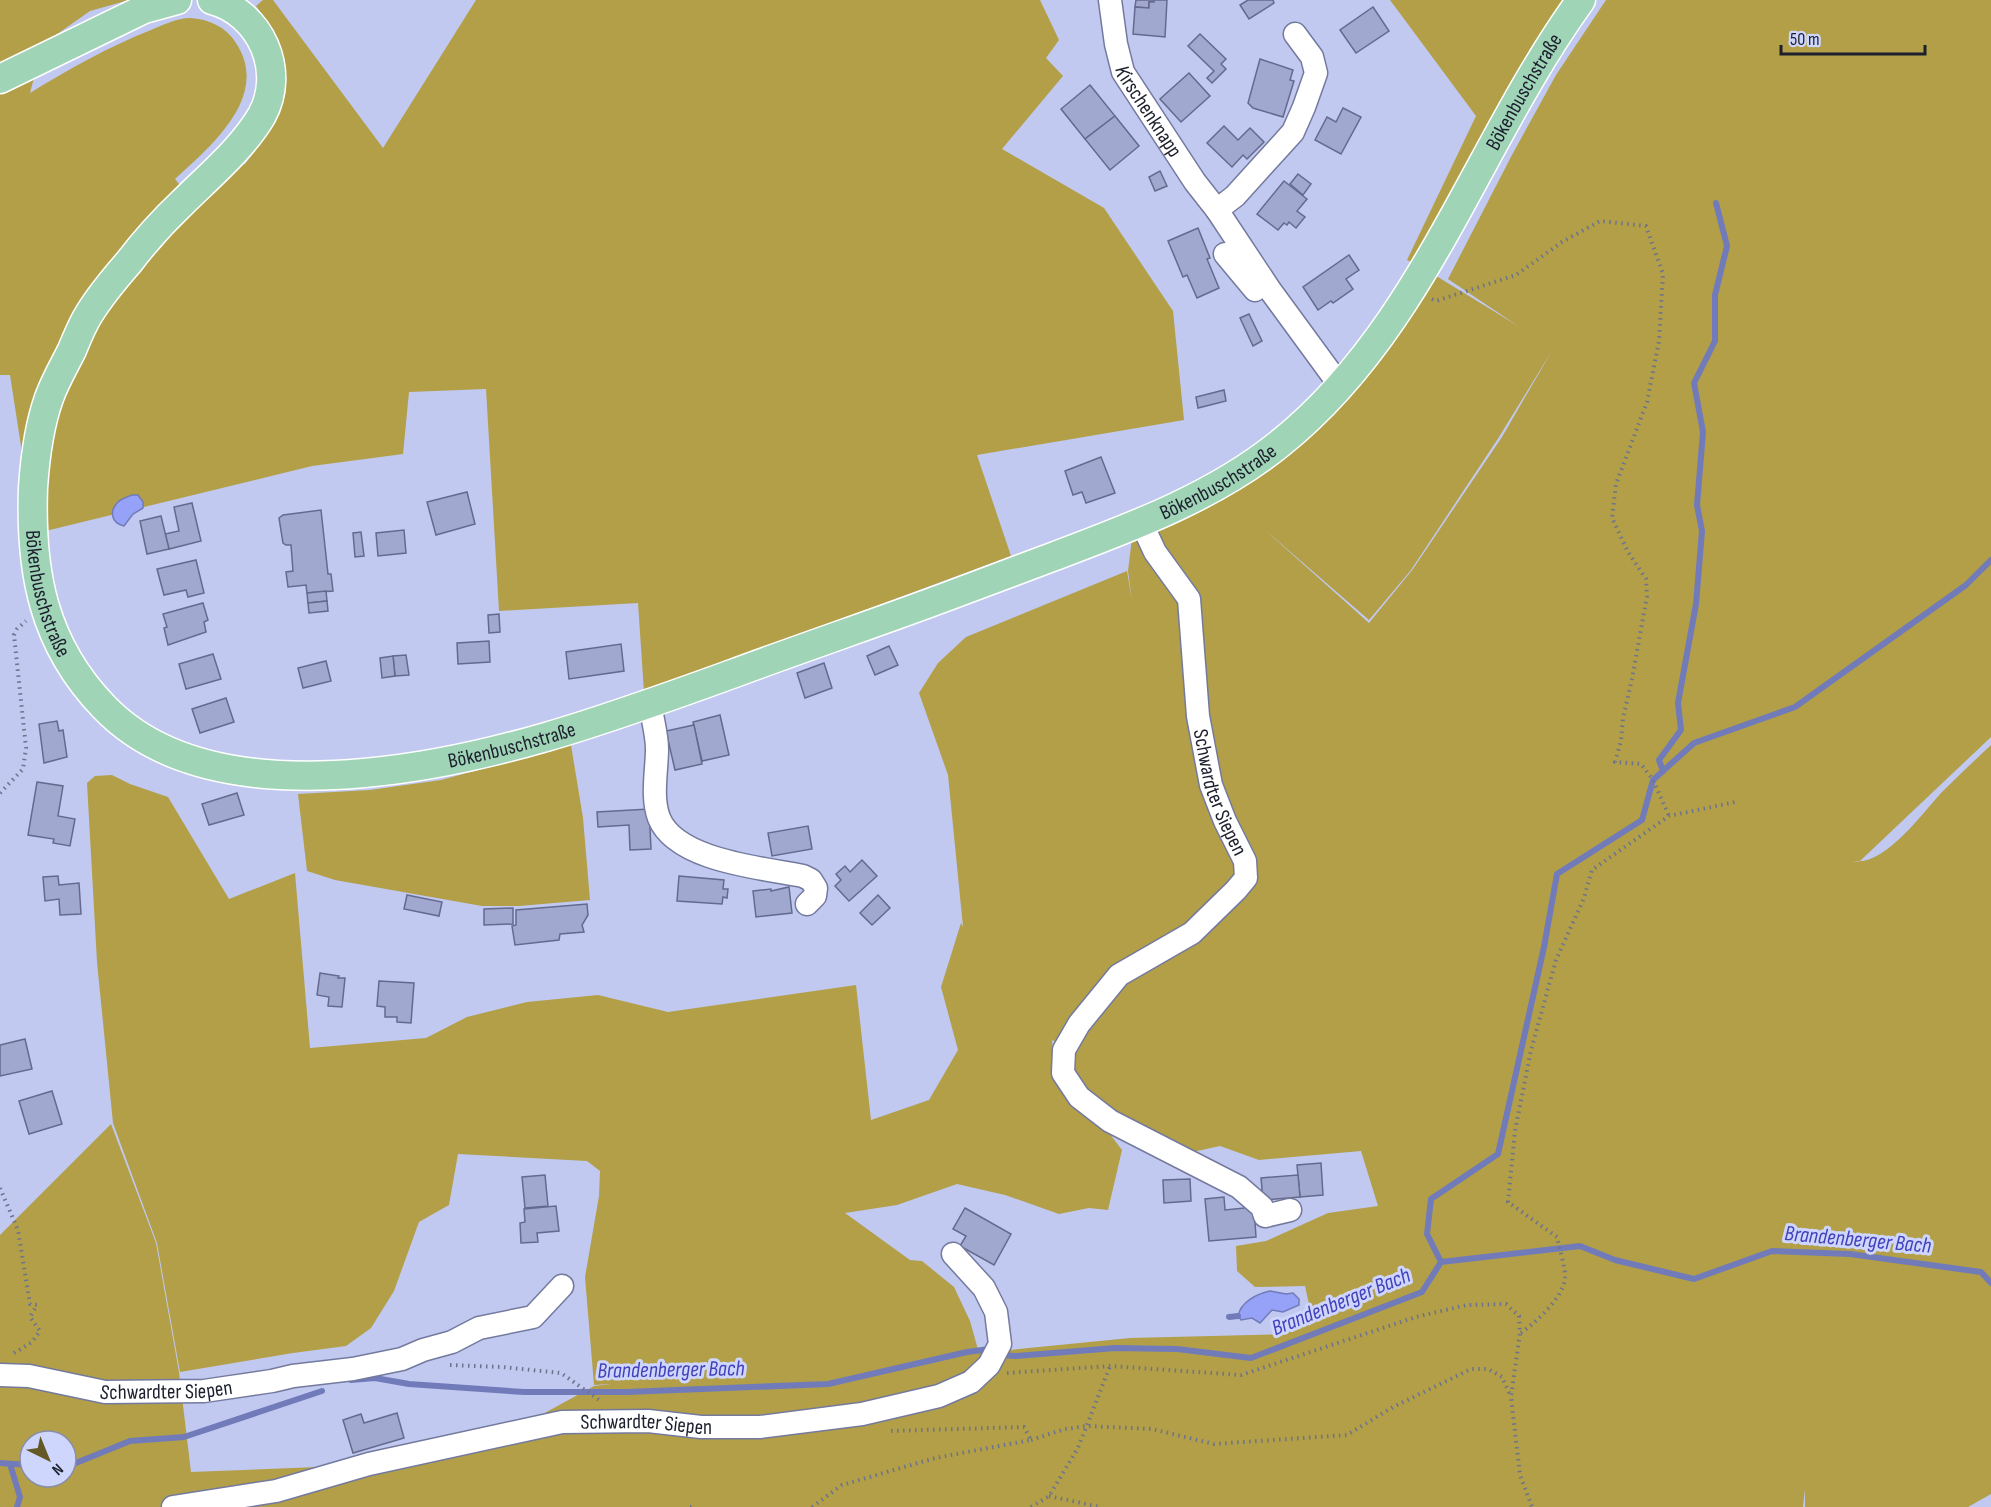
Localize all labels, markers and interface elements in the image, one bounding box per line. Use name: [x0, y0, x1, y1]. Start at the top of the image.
scale bar: [1781, 18, 1925, 56]
street label: Bökenbuschstraße: [1480, 29, 1567, 154]
text: 50 m: [1790, 29, 1820, 50]
street label: Kirschenknapp: [1110, 64, 1188, 162]
street label: Bökenbuschstraße: [1156, 438, 1281, 525]
street label: Bökenbuschstraße: [21, 529, 76, 661]
street label: Bökenbuschstraße: [446, 716, 578, 773]
street label: Schwardter Siepen: [1188, 727, 1253, 859]
water label: Brandenberger Bach: [1783, 1220, 1933, 1260]
water label: Brandenberger Bach: [1268, 1262, 1414, 1342]
water label: Brandenberger Bach: [597, 1355, 745, 1385]
street label: Schwardter Siepen: [98, 1375, 234, 1405]
street label: Schwardter Siepen: [580, 1408, 712, 1440]
north arrow: [18, 1429, 78, 1489]
text: N: [48, 1459, 67, 1479]

